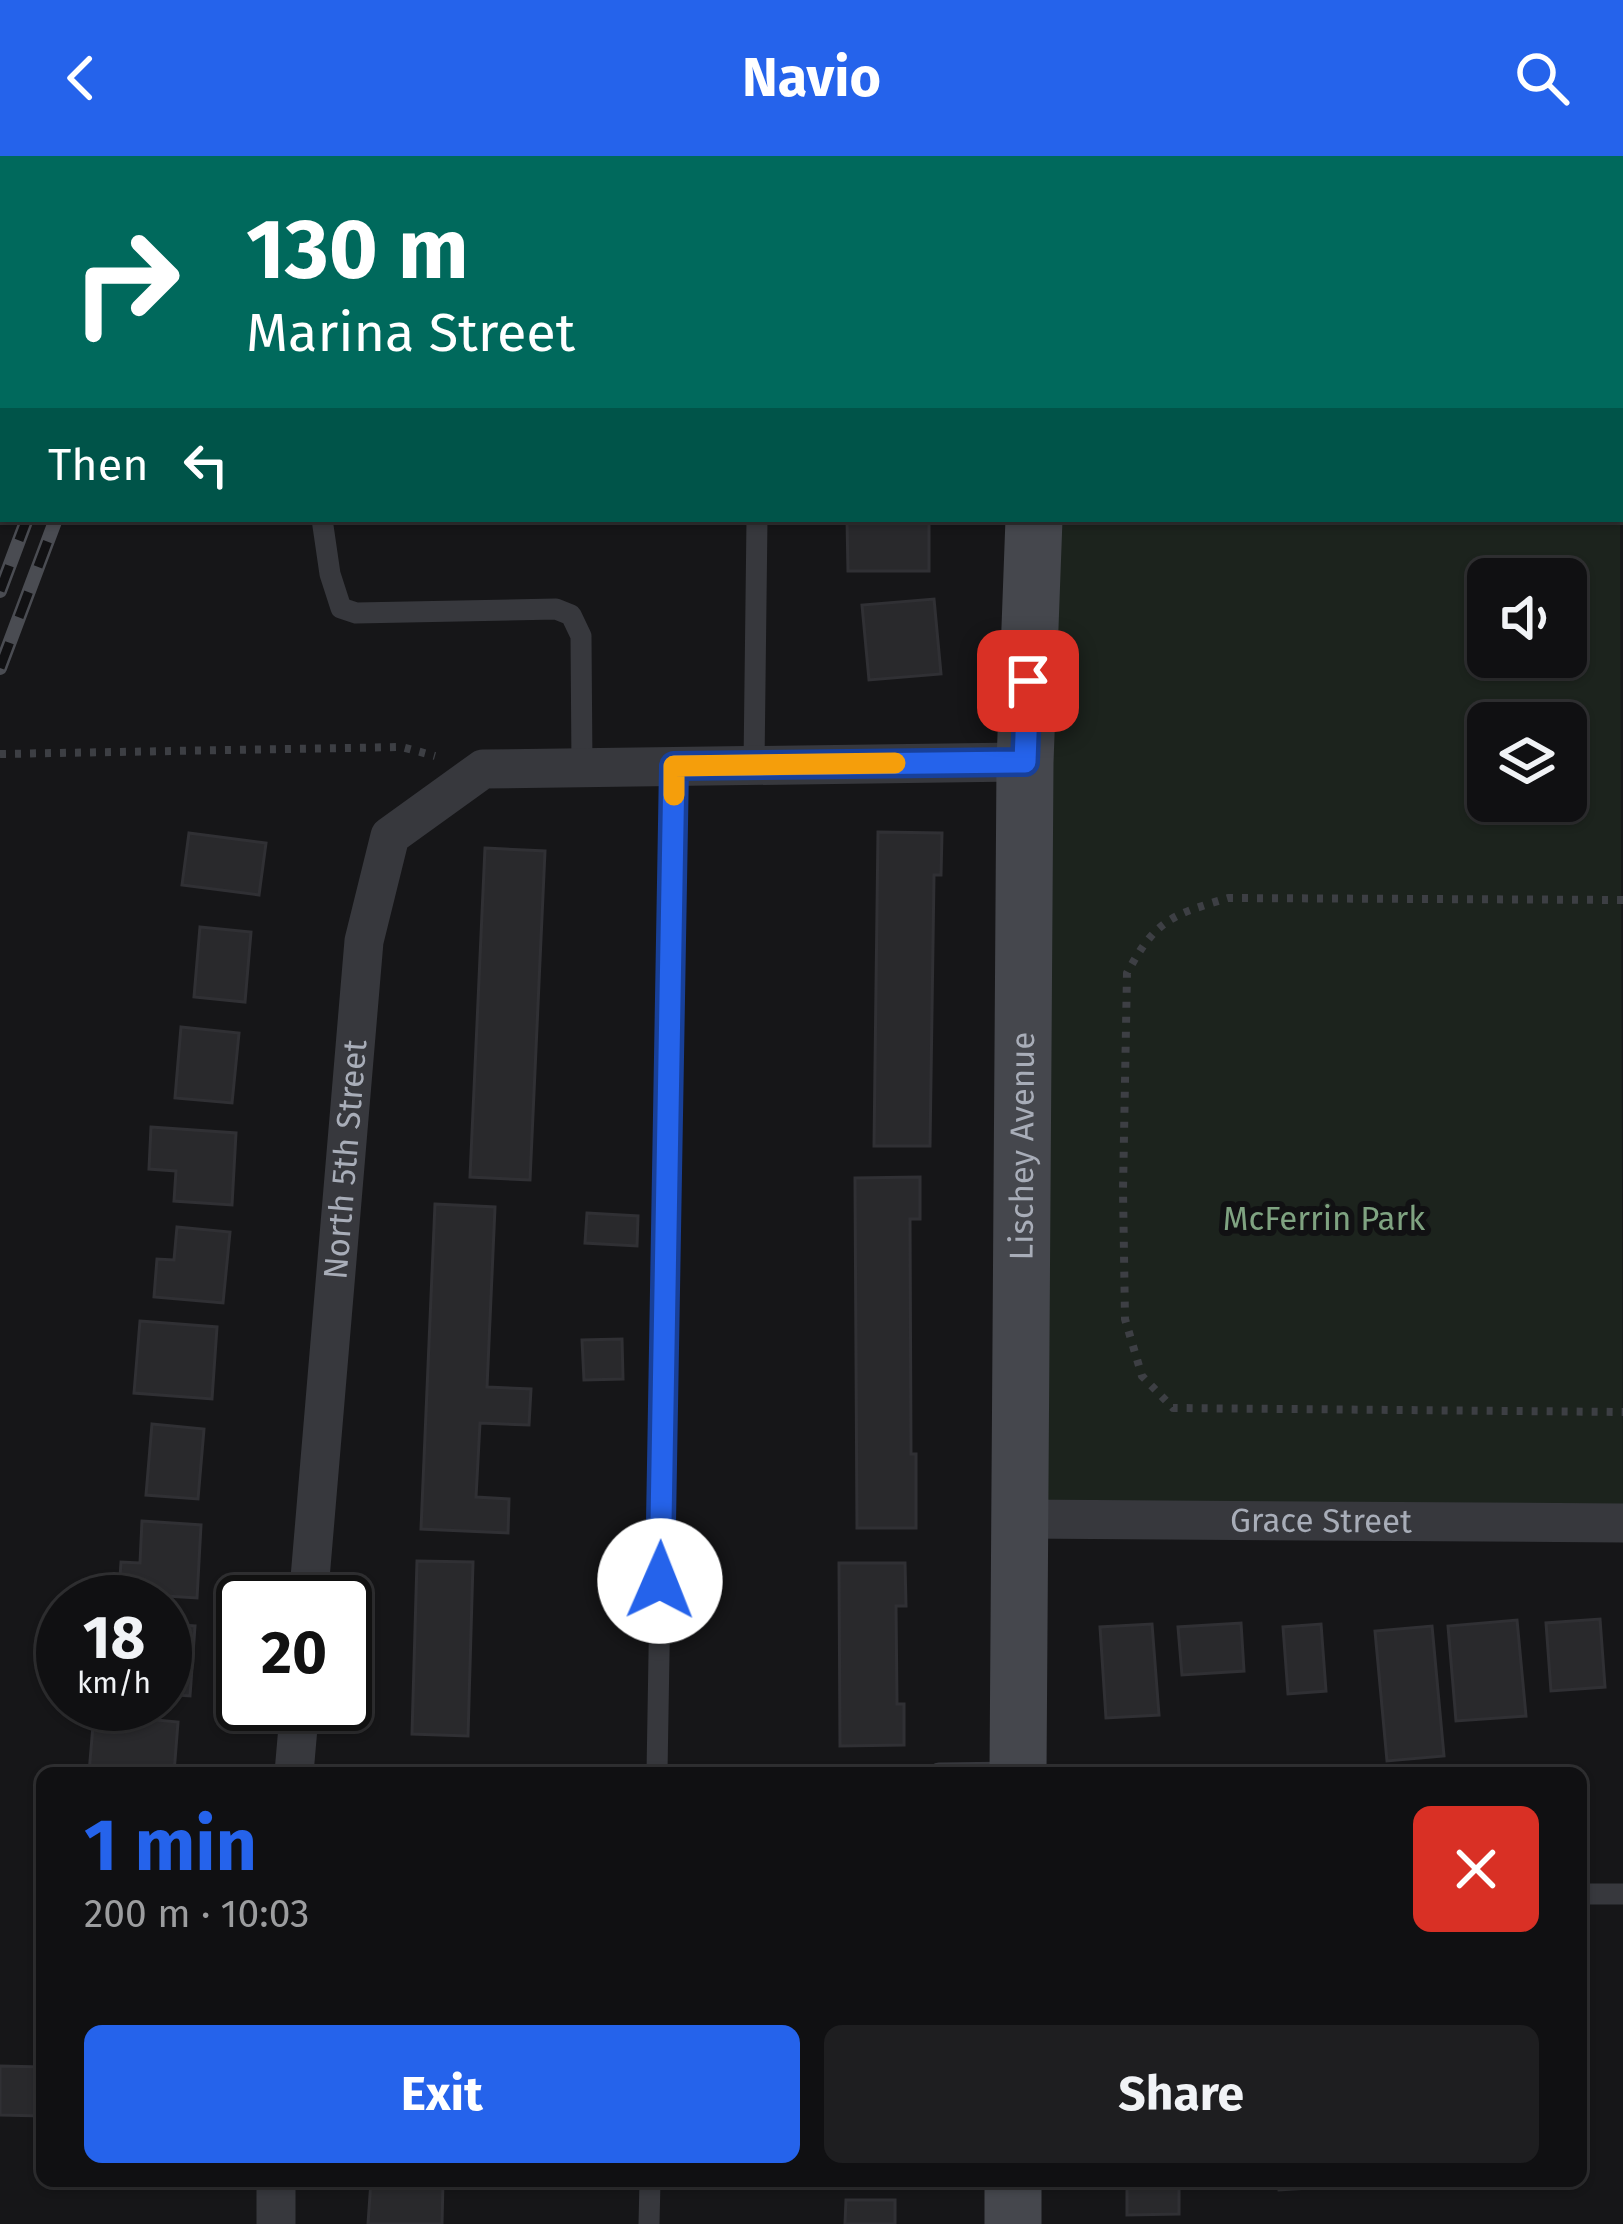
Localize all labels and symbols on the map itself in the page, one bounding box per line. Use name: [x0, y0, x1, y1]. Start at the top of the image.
pin: [977, 630, 1079, 732]
street label: Lischey Avenue: [1002, 1032, 1043, 1261]
street label: North 5th Street: [315, 1038, 376, 1281]
park label: McFerrin Park: [1223, 1199, 1425, 1239]
street label: Grace Street: [1230, 1500, 1412, 1542]
position arrow: [597, 1518, 723, 1644]
speed limit sign: 20: [216, 1575, 372, 1731]

